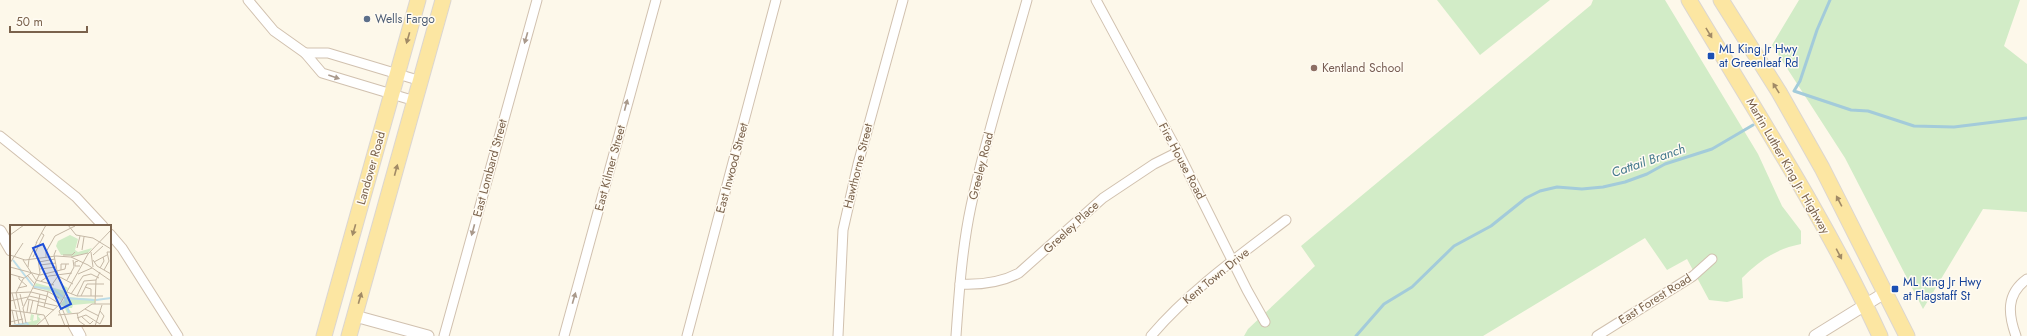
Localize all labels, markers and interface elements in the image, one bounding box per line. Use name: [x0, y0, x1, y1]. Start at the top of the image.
scale bar: [10, 8, 87, 34]
place label: Wells Fargo: [375, 10, 435, 28]
text: 50 m: [16, 13, 43, 31]
marker: Wells Fargo: [362, 14, 372, 24]
one-way arrow: [1705, 28, 1713, 38]
one-way arrow: [405, 32, 411, 44]
one-way arrow: [523, 32, 529, 44]
place label: ML King Jr Hwy at Greenleaf Rd: [1719, 40, 1798, 72]
marker: ML King Jr Hwy at Greenleaf Rd: [1706, 51, 1716, 61]
place label: Kentland School: [1322, 59, 1404, 77]
marker: Kentland School: [1309, 63, 1319, 73]
one-way arrow: [329, 74, 341, 80]
one-way arrow: [1772, 83, 1780, 93]
street label: Martin Luther King Jr. Highway: [1742, 95, 1835, 238]
one-way arrow: [624, 99, 630, 112]
street label: East Lombard Street: [468, 117, 512, 219]
street label: Fire House Road: [1154, 119, 1210, 203]
street label: East Inwood Street: [711, 121, 753, 215]
street label: Hawthorne Street: [839, 121, 877, 210]
street label: East Kilmer Street: [590, 123, 630, 213]
street label: Landover Road: [352, 129, 390, 207]
street label: Greeley Road: [964, 130, 998, 202]
water label: Cattail Branch: [1609, 139, 1688, 182]
one-way arrow: [393, 163, 399, 175]
one-way arrow: [1836, 195, 1843, 207]
street label: Greeley Place: [1039, 196, 1103, 258]
one-way arrow: [350, 224, 356, 236]
inset map: [10, 225, 111, 326]
one-way arrow: [470, 225, 476, 237]
street label: Kent Town Drive: [1179, 244, 1253, 308]
one-way arrow: [1836, 248, 1842, 260]
street label: East Forest Road: [1615, 269, 1695, 329]
place label: ML King Jr Hwy at Flagstaff St: [1903, 273, 1982, 305]
marker: ML King Jr Hwy at Flagstaff St: [1890, 284, 1900, 294]
one-way arrow: [357, 292, 363, 304]
one-way arrow: [571, 292, 577, 304]

